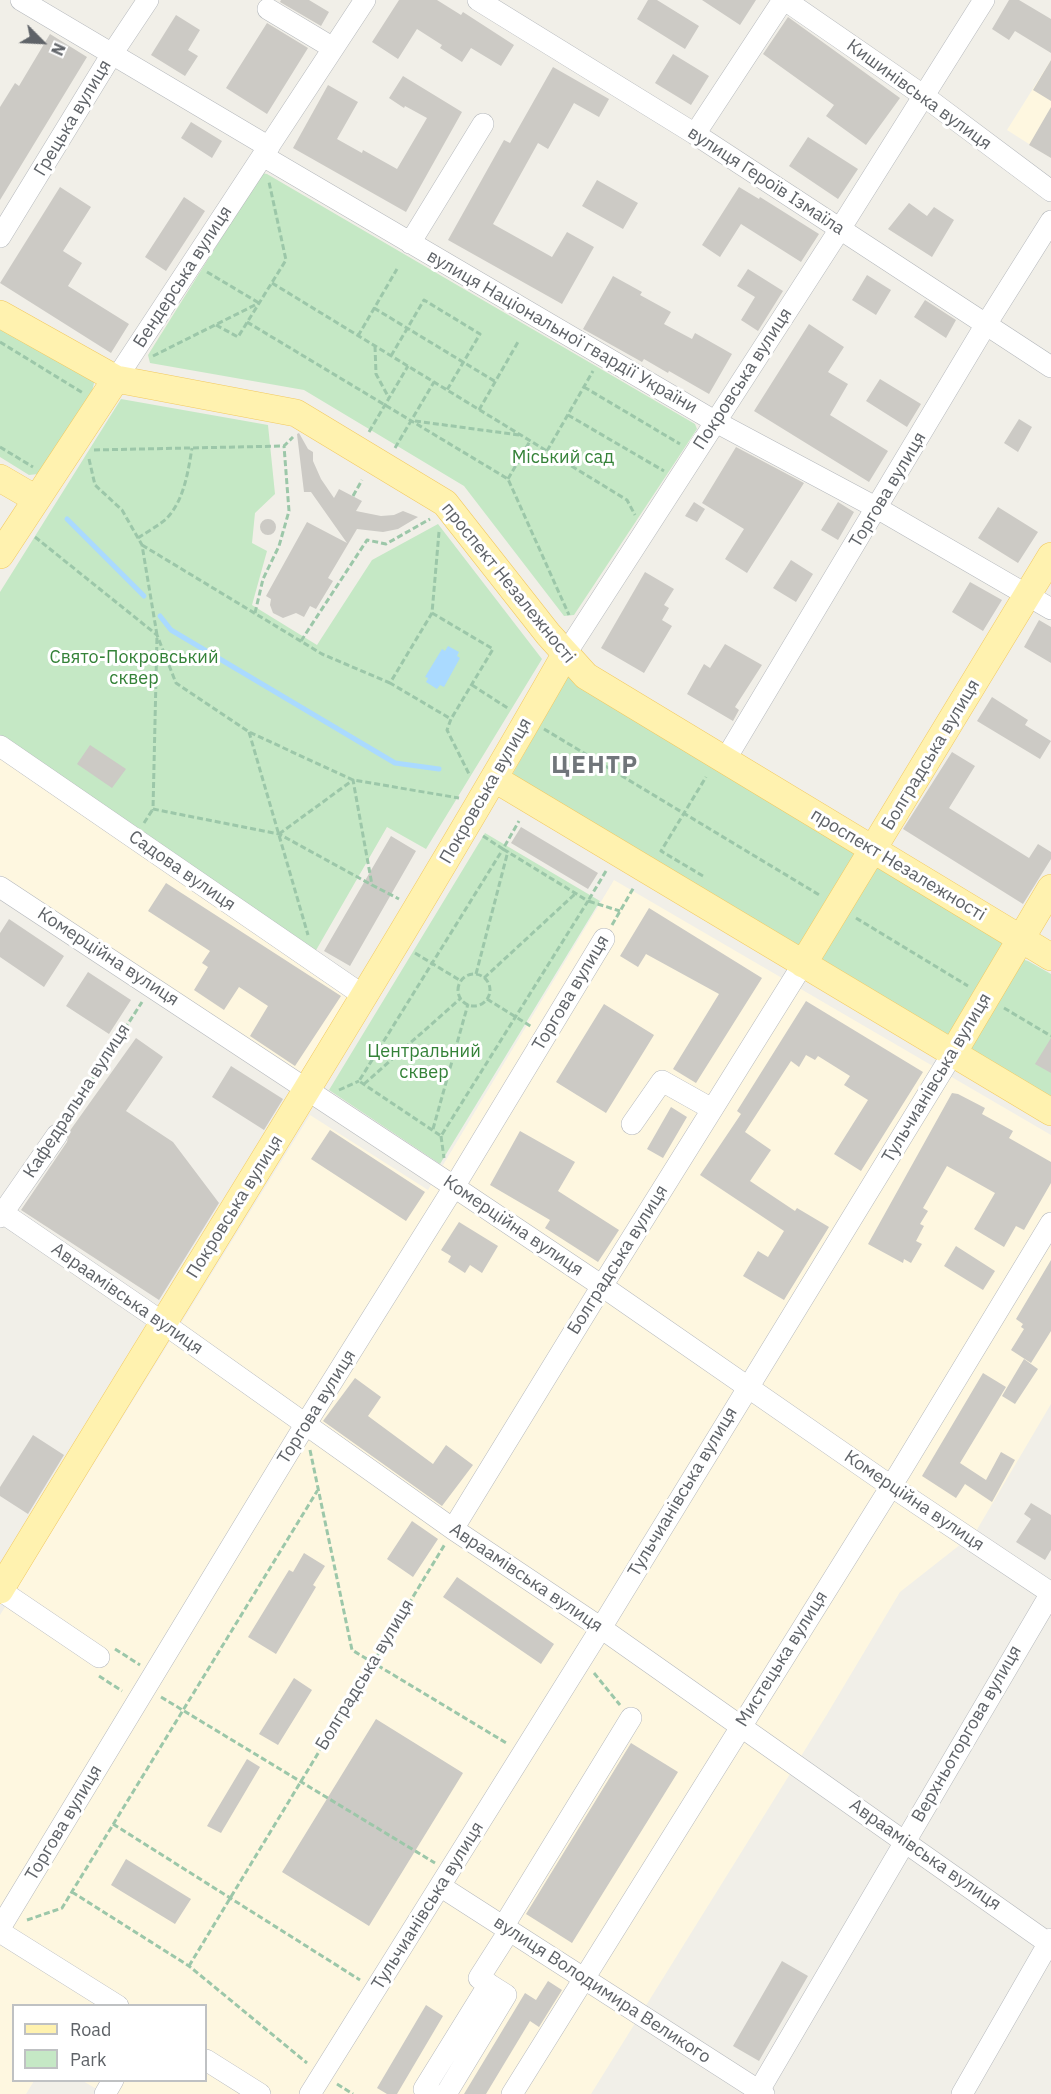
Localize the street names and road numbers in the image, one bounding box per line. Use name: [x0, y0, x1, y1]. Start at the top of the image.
street label: Кишинівська вулиця: [842, 35, 996, 155]
street label: Грецька вулиця: [30, 56, 116, 180]
street label: вулиця Героїв Ізмаїла: [683, 122, 849, 240]
street label: Бендерська вулиця: [129, 202, 237, 352]
street label: вулиця Національної гвардії України: [423, 245, 701, 419]
street label: Покровська вулиця: [689, 304, 797, 454]
street label: Торгова вулиця: [845, 428, 931, 552]
street label: проспект Незалежності: [437, 498, 579, 668]
street label: Болградська вулиця: [877, 676, 985, 834]
street label: Покровська вулиця: [435, 714, 537, 868]
street label: проспект Незалежності: [807, 804, 989, 926]
street label: Садова вулиця: [124, 826, 240, 916]
street label: Комерційна вулиця: [33, 903, 183, 1011]
street label: Торгова вулиця: [528, 931, 614, 1055]
street label: Тульчианівська вулиця: [878, 989, 996, 1167]
street label: Кафедральна вулиця: [19, 1020, 135, 1182]
street label: Покровська вулиця: [182, 1131, 288, 1283]
street label: Комерційна вулиця: [439, 1171, 587, 1281]
street label: Болградська вулиця: [563, 1181, 673, 1339]
street label: Авраамівська вулиця: [47, 1239, 207, 1359]
street label: Торгова вулиця: [273, 1346, 361, 1468]
street label: Тульчианівська вулиця: [624, 1403, 742, 1581]
street label: Комерційна вулиця: [840, 1446, 988, 1556]
street label: Авраамівська вулиця: [445, 1519, 607, 1637]
street label: Мистецька вулиця: [732, 1587, 832, 1731]
street label: Болградська вулиця: [311, 1596, 419, 1754]
street label: Верхньоторгова вулиця: [907, 1642, 1027, 1826]
street label: Торгова вулиця: [21, 1761, 107, 1885]
street label: Авраамівська вулиця: [845, 1795, 1005, 1915]
street label: Тульчианівська вулиця: [367, 1818, 489, 1994]
street label: вулиця Володимира Великого: [489, 1912, 715, 2068]

